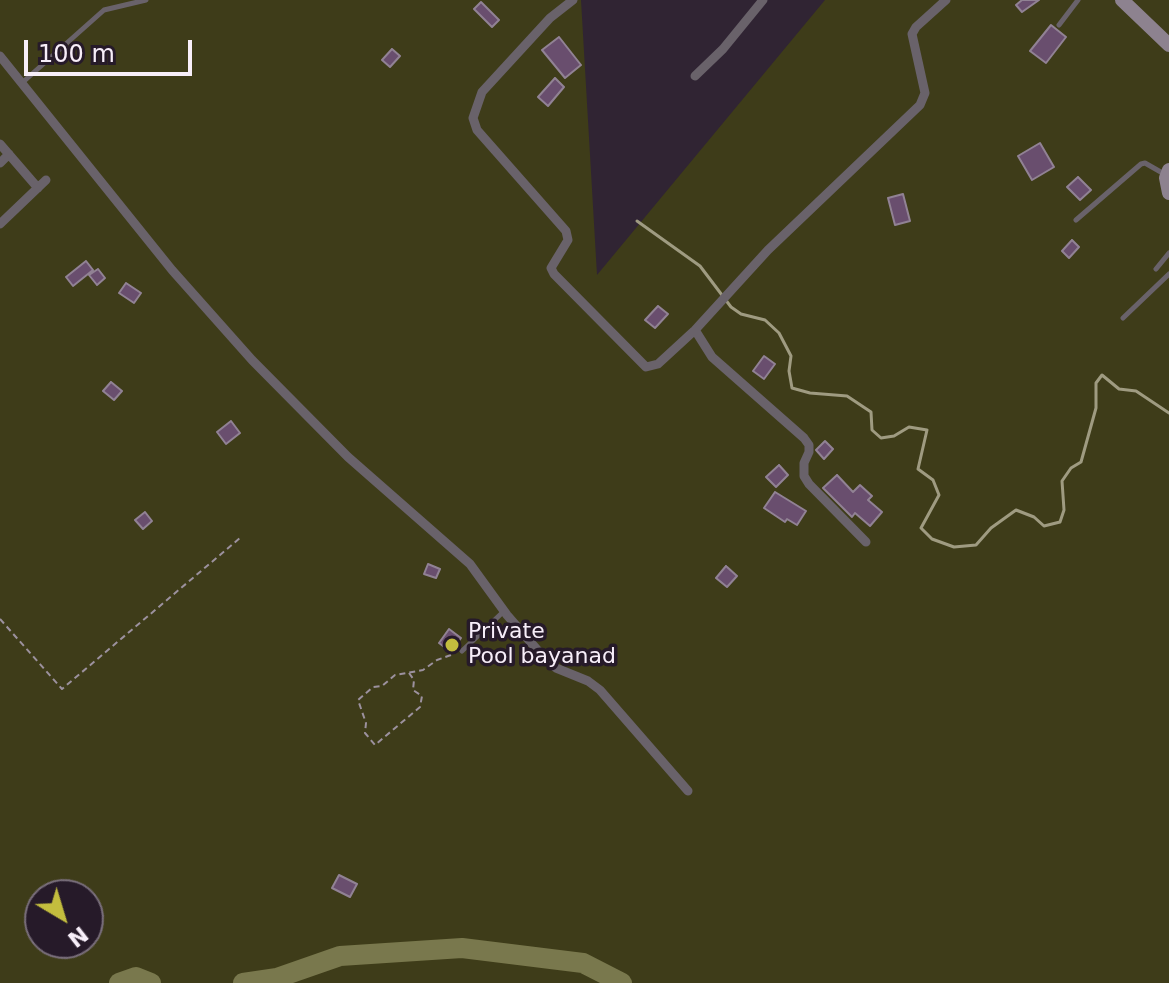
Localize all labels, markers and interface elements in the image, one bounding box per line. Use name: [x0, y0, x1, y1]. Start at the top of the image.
scale bar: [28, 24, 196, 74]
text: 100 m: [38, 40, 115, 68]
place label: Private Pool bayanad: [468, 619, 616, 670]
marker: Private Pool bayanad: [443, 636, 461, 654]
north arrow: [24, 879, 104, 959]
text: N: [63, 921, 93, 952]

